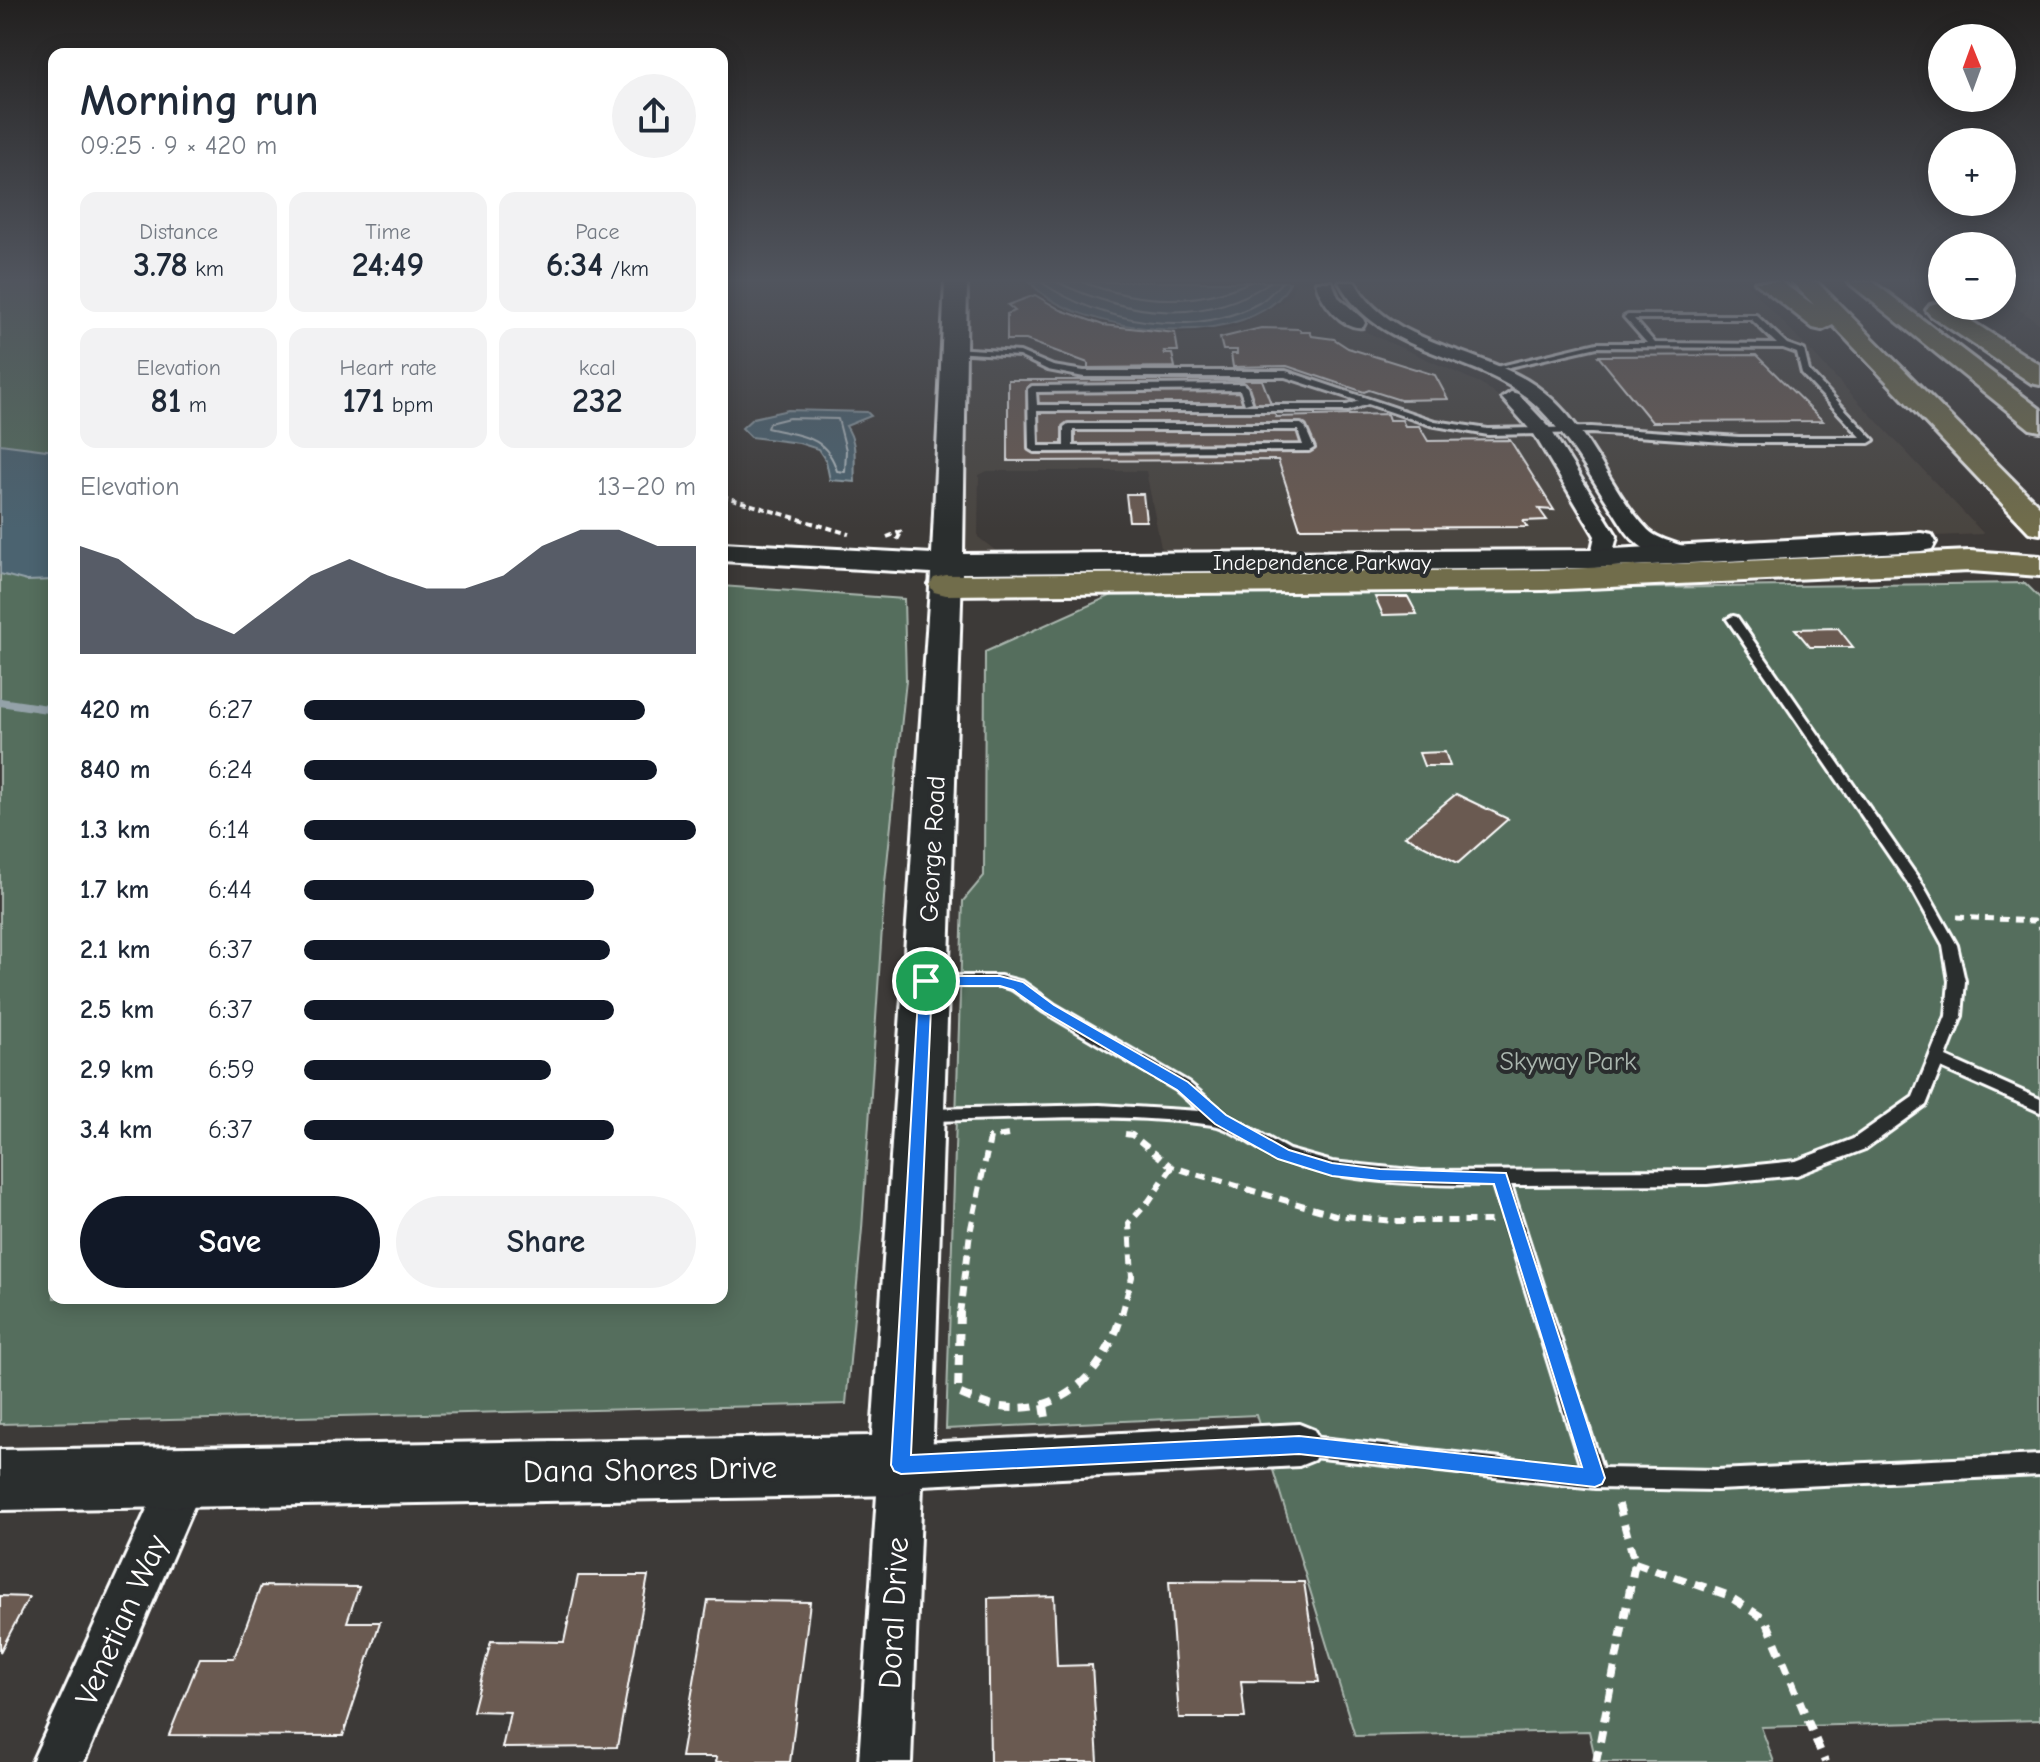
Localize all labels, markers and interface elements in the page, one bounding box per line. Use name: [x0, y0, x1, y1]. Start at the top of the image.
north arrow: [1928, 24, 2016, 112]
map controls: [1928, 24, 2016, 320]
button: share: [612, 74, 696, 158]
text: Morning run: [80, 75, 319, 126]
button: +: [1928, 128, 2016, 216]
text: 09:25 · 9 × 420 m: [80, 131, 277, 161]
text: Distance: [139, 219, 218, 245]
text: Time: [365, 219, 411, 245]
text: Pace: [575, 219, 620, 245]
button: −: [1928, 232, 2016, 320]
text: 3.78: [133, 245, 188, 285]
text: 24:49: [352, 245, 424, 285]
text: 6:34: [546, 245, 603, 285]
text: km: [188, 256, 224, 282]
text: /km: [603, 256, 649, 282]
text: Elevation: [137, 355, 221, 381]
text: Heart rate: [339, 355, 436, 381]
text: kcal: [579, 355, 616, 381]
text: 81: [151, 381, 181, 421]
text: 171: [342, 381, 385, 421]
text: 232: [572, 381, 623, 421]
text: m: [181, 392, 207, 418]
text: bpm: [385, 392, 434, 418]
text: Elevation: [80, 472, 180, 502]
text: 13–20 m: [597, 472, 696, 502]
street label: Independence Parkway: [1213, 550, 1431, 576]
text: 420 m: [80, 695, 150, 725]
text: 6:27: [208, 695, 253, 725]
text: 840 m: [80, 755, 150, 785]
text: 6:24: [208, 755, 253, 785]
street label: George Road: [914, 775, 952, 923]
text: 1.3 km: [80, 815, 150, 845]
text: 6:14: [208, 815, 250, 845]
text: 1.7 km: [80, 875, 149, 905]
text: 6:44: [208, 875, 252, 905]
text: 2.1 km: [80, 935, 151, 965]
text: 6:37: [208, 935, 252, 965]
pin: [892, 947, 960, 1015]
icon: arrive: [904, 959, 948, 1003]
text: 2.5 km: [80, 995, 154, 1025]
text: 6:37: [208, 995, 252, 1025]
park label: Skyway Park: [1499, 1047, 1637, 1077]
text: 2.9 km: [80, 1055, 154, 1085]
text: 6:59: [208, 1055, 255, 1085]
text: 3.4 km: [80, 1115, 152, 1145]
text: 6:37: [208, 1115, 252, 1145]
button: Save: [80, 1196, 380, 1288]
button: Share: [396, 1196, 696, 1288]
street label: Dana Shores Drive: [523, 1449, 777, 1490]
street label: Venetian Way: [67, 1529, 176, 1711]
street label: Doral Drive: [871, 1536, 916, 1690]

